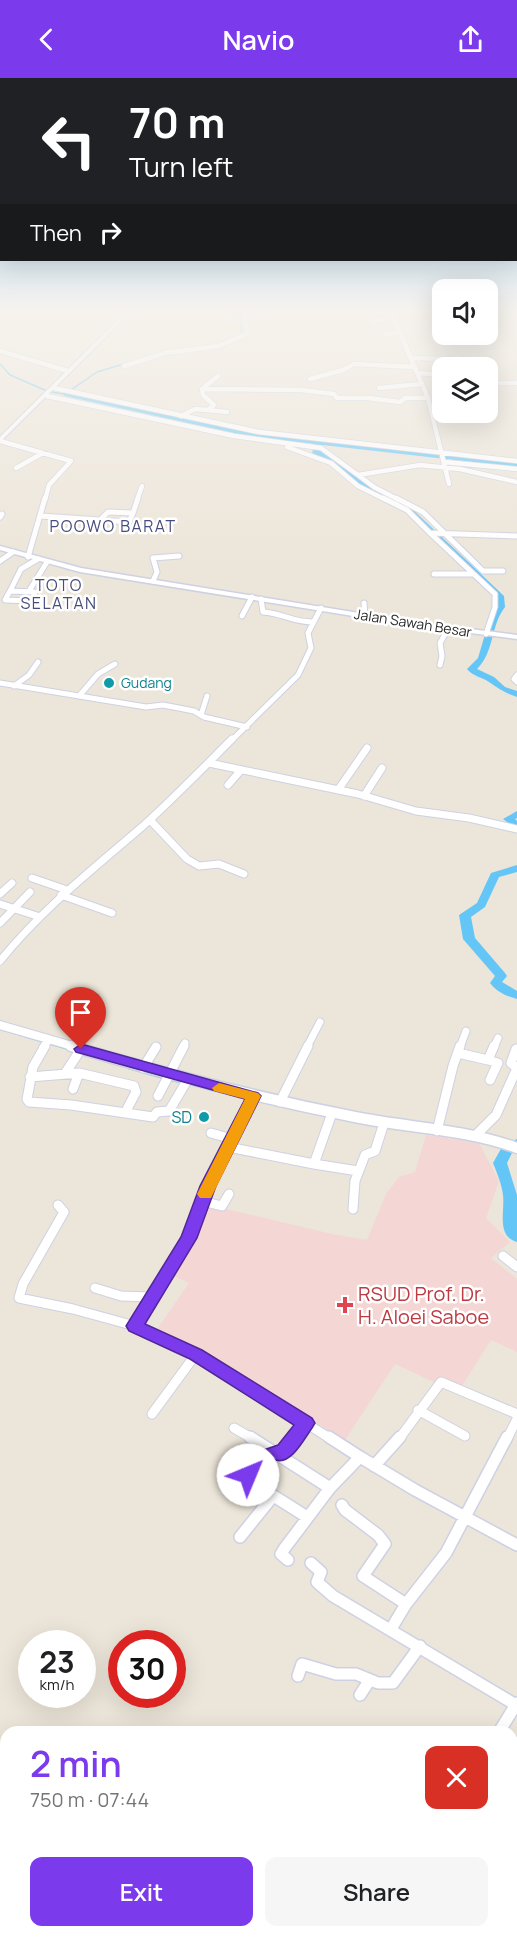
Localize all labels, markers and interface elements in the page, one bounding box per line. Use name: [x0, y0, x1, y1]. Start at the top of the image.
text: Navio: [222, 21, 295, 58]
icon: back: [30, 23, 63, 56]
icon: share: [454, 23, 487, 56]
text: 70 m: [129, 93, 225, 151]
icon: left: [30, 102, 108, 180]
text: Turn left: [129, 148, 233, 185]
icon: right: [94, 216, 127, 249]
text: Then: [30, 218, 82, 248]
map controls: [432, 279, 498, 423]
button: sound: [432, 279, 498, 345]
button: layers: [432, 357, 498, 423]
district label: POOWO BARAT: [49, 515, 177, 537]
district label: TOTO SELATAN: [20, 574, 98, 614]
street label: Jalan Sawah Besar: [353, 604, 473, 641]
place label: Gudang: [121, 673, 172, 692]
marker: Gudang: [102, 676, 116, 690]
pin: [55, 987, 106, 1049]
icon: arrive: [64, 996, 97, 1029]
place label: SD: [171, 1106, 192, 1128]
marker: SD: [197, 1110, 211, 1124]
place label: RSUD Prof. Dr. H. Aloei Saboe: [358, 1280, 489, 1330]
marker: RSUD Prof. Dr. H. Aloei Saboe: [336, 1296, 354, 1314]
position arrow: [216, 1443, 280, 1507]
speed limit sign: 30: [108, 1630, 186, 1708]
text: 23: [39, 1641, 75, 1682]
text: km/h: [40, 1674, 74, 1695]
text: 2 min: [30, 1739, 122, 1788]
button: close: [425, 1746, 488, 1809]
text: 750 m · 07:44: [30, 1786, 149, 1813]
button: Exit: [30, 1857, 253, 1926]
button: Share: [265, 1857, 488, 1926]

